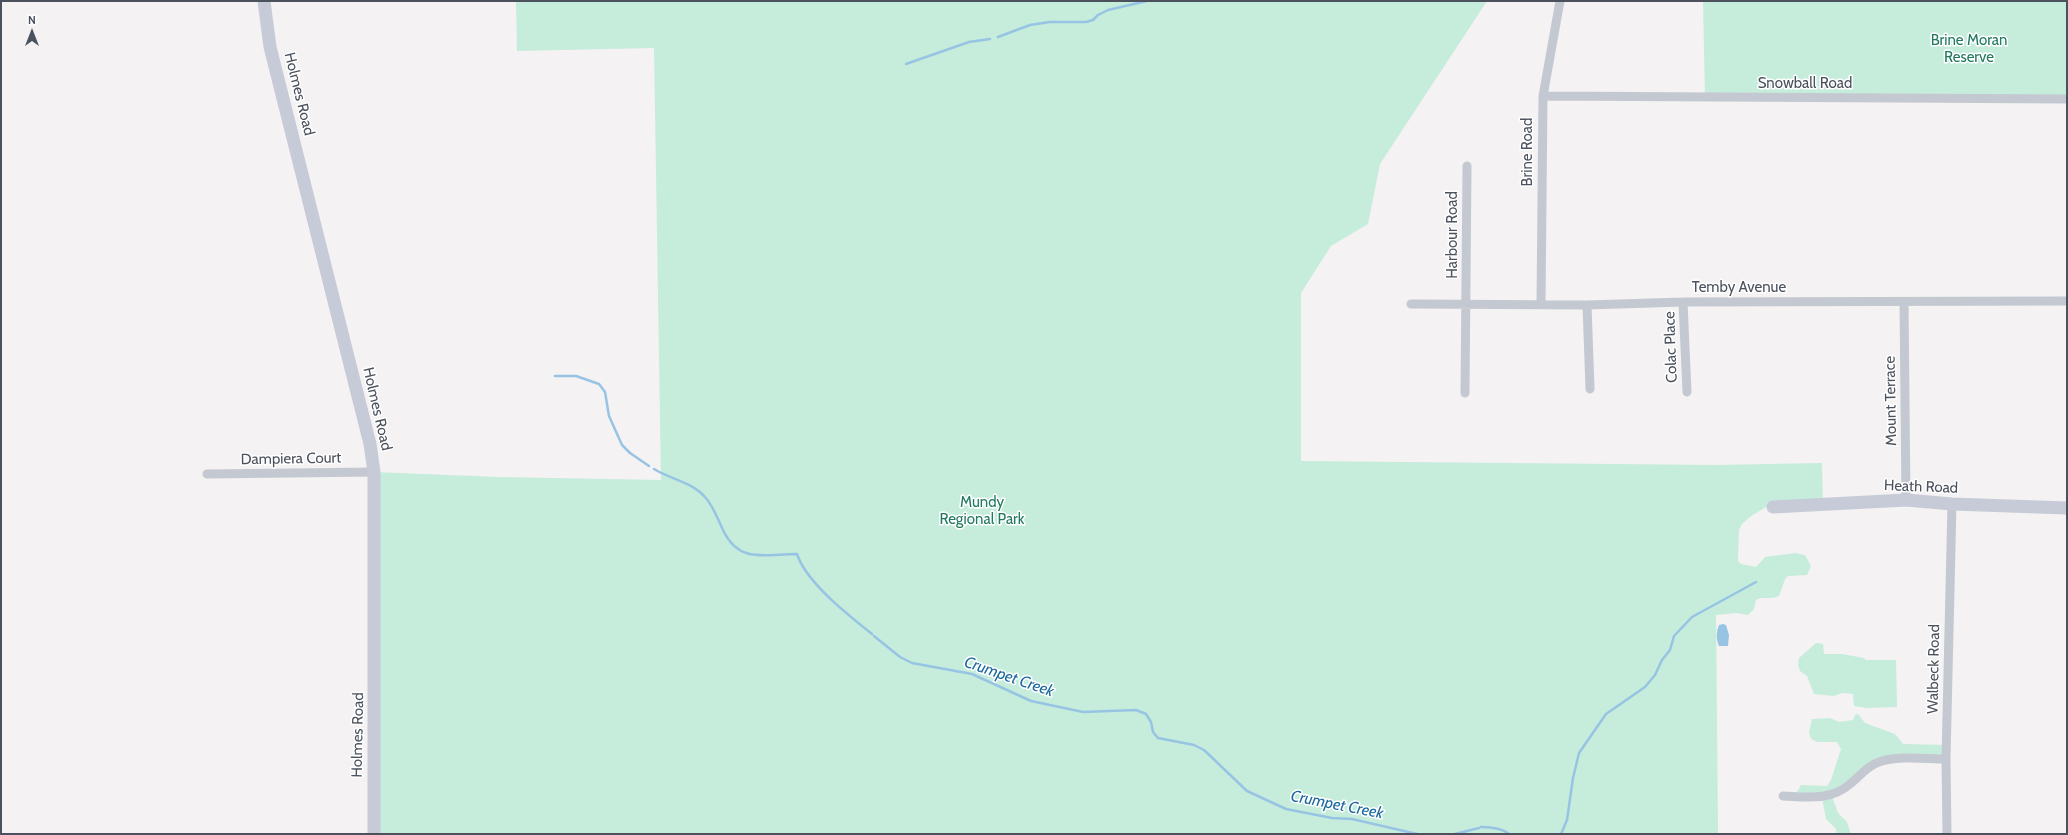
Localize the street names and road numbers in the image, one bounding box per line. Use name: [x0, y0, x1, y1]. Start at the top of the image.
street label: Holmes Road: [280, 51, 318, 137]
street label: Snowball Road: [1758, 75, 1852, 93]
street label: Brine Road: [1519, 118, 1537, 186]
street label: Harbour Road: [1444, 191, 1462, 279]
street label: Temby Avenue: [1692, 279, 1786, 297]
street label: Colac Place: [1661, 311, 1681, 383]
street label: Mount Terrace: [1881, 356, 1901, 446]
street label: Holmes Road: [359, 366, 395, 452]
street label: Dampiera Court: [241, 449, 341, 469]
street label: Heath Road: [1884, 477, 1958, 497]
street label: Walbeck Road: [1924, 624, 1944, 714]
street label: Holmes Road: [348, 692, 368, 778]

